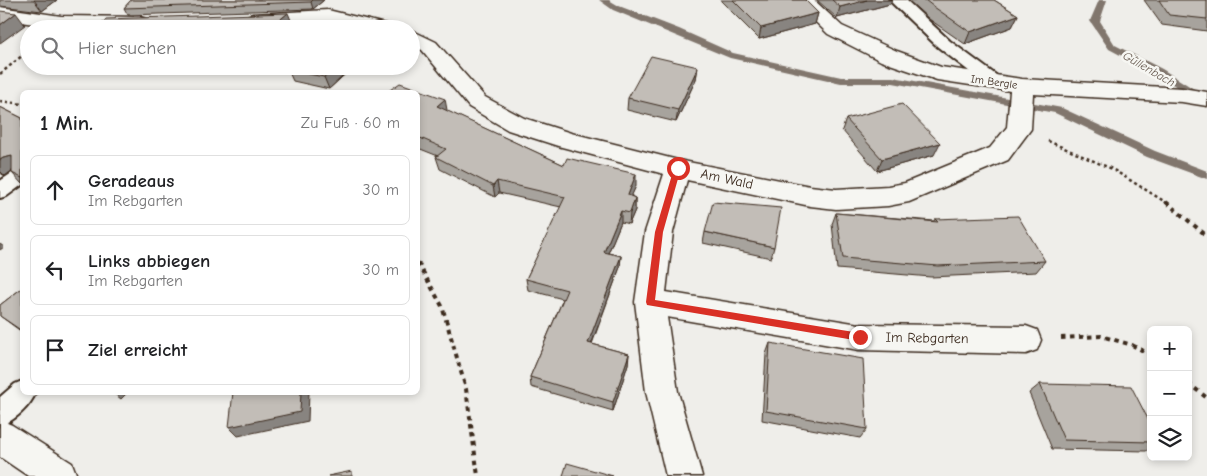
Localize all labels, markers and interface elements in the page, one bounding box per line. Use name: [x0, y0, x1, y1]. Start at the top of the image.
search box: [20, 20, 420, 75]
icon: search: [38, 34, 66, 62]
text: Hier suchen: [78, 37, 176, 59]
water label: Güllenbach: [1121, 49, 1177, 89]
street label: Im Bergle: [970, 72, 1019, 92]
text: 1 Min.: [40, 111, 93, 135]
text: Zu Fuß · 60 m: [301, 114, 400, 132]
route start: [667, 157, 690, 180]
street label: Am Wald: [699, 165, 755, 193]
text: Geradeaus: [88, 170, 174, 192]
icon: ahead: [41, 176, 69, 204]
text: 30 m: [363, 181, 399, 199]
text: Im Rebgarten: [88, 192, 183, 210]
text: Links abbiegen: [88, 250, 210, 272]
icon: left: [41, 256, 69, 284]
text: 30 m: [363, 261, 399, 279]
text: Im Rebgarten: [88, 272, 183, 290]
route end: [849, 326, 872, 349]
map controls: [1147, 326, 1192, 461]
button: +: [1147, 326, 1192, 371]
street label: Im Rebgarten: [885, 329, 969, 347]
icon: arrive: [41, 336, 69, 364]
text: Ziel erreicht: [88, 339, 187, 361]
button: −: [1147, 371, 1192, 416]
button: layers: [1147, 416, 1192, 461]

